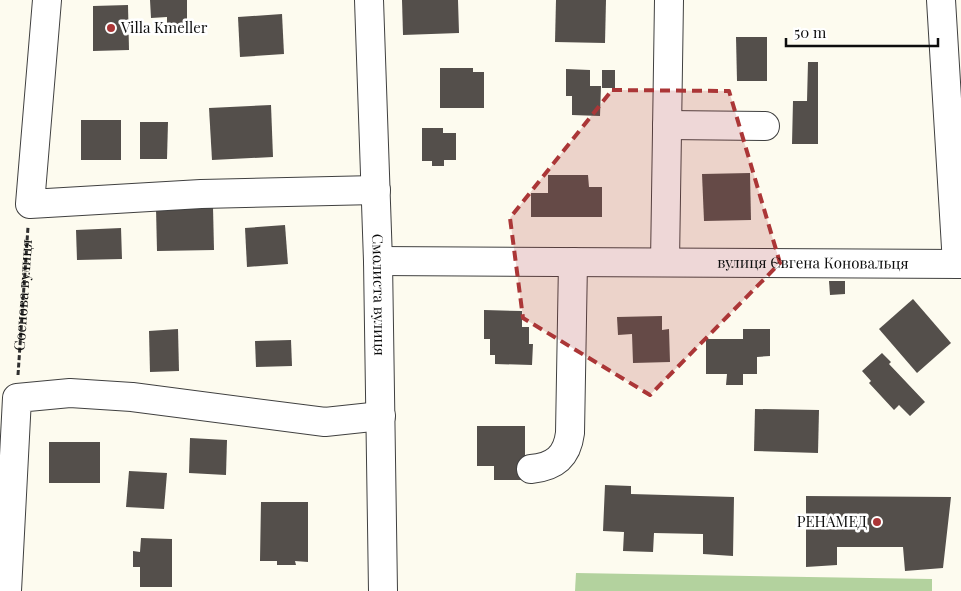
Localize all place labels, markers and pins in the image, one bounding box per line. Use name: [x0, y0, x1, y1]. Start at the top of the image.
place label: Villa Kmeller: [120, 17, 208, 37]
marker: Villa Kmeller: [105, 22, 117, 34]
place label: РЕНАМЕД: [797, 511, 868, 531]
marker: РЕНАМЕД: [871, 516, 883, 528]

